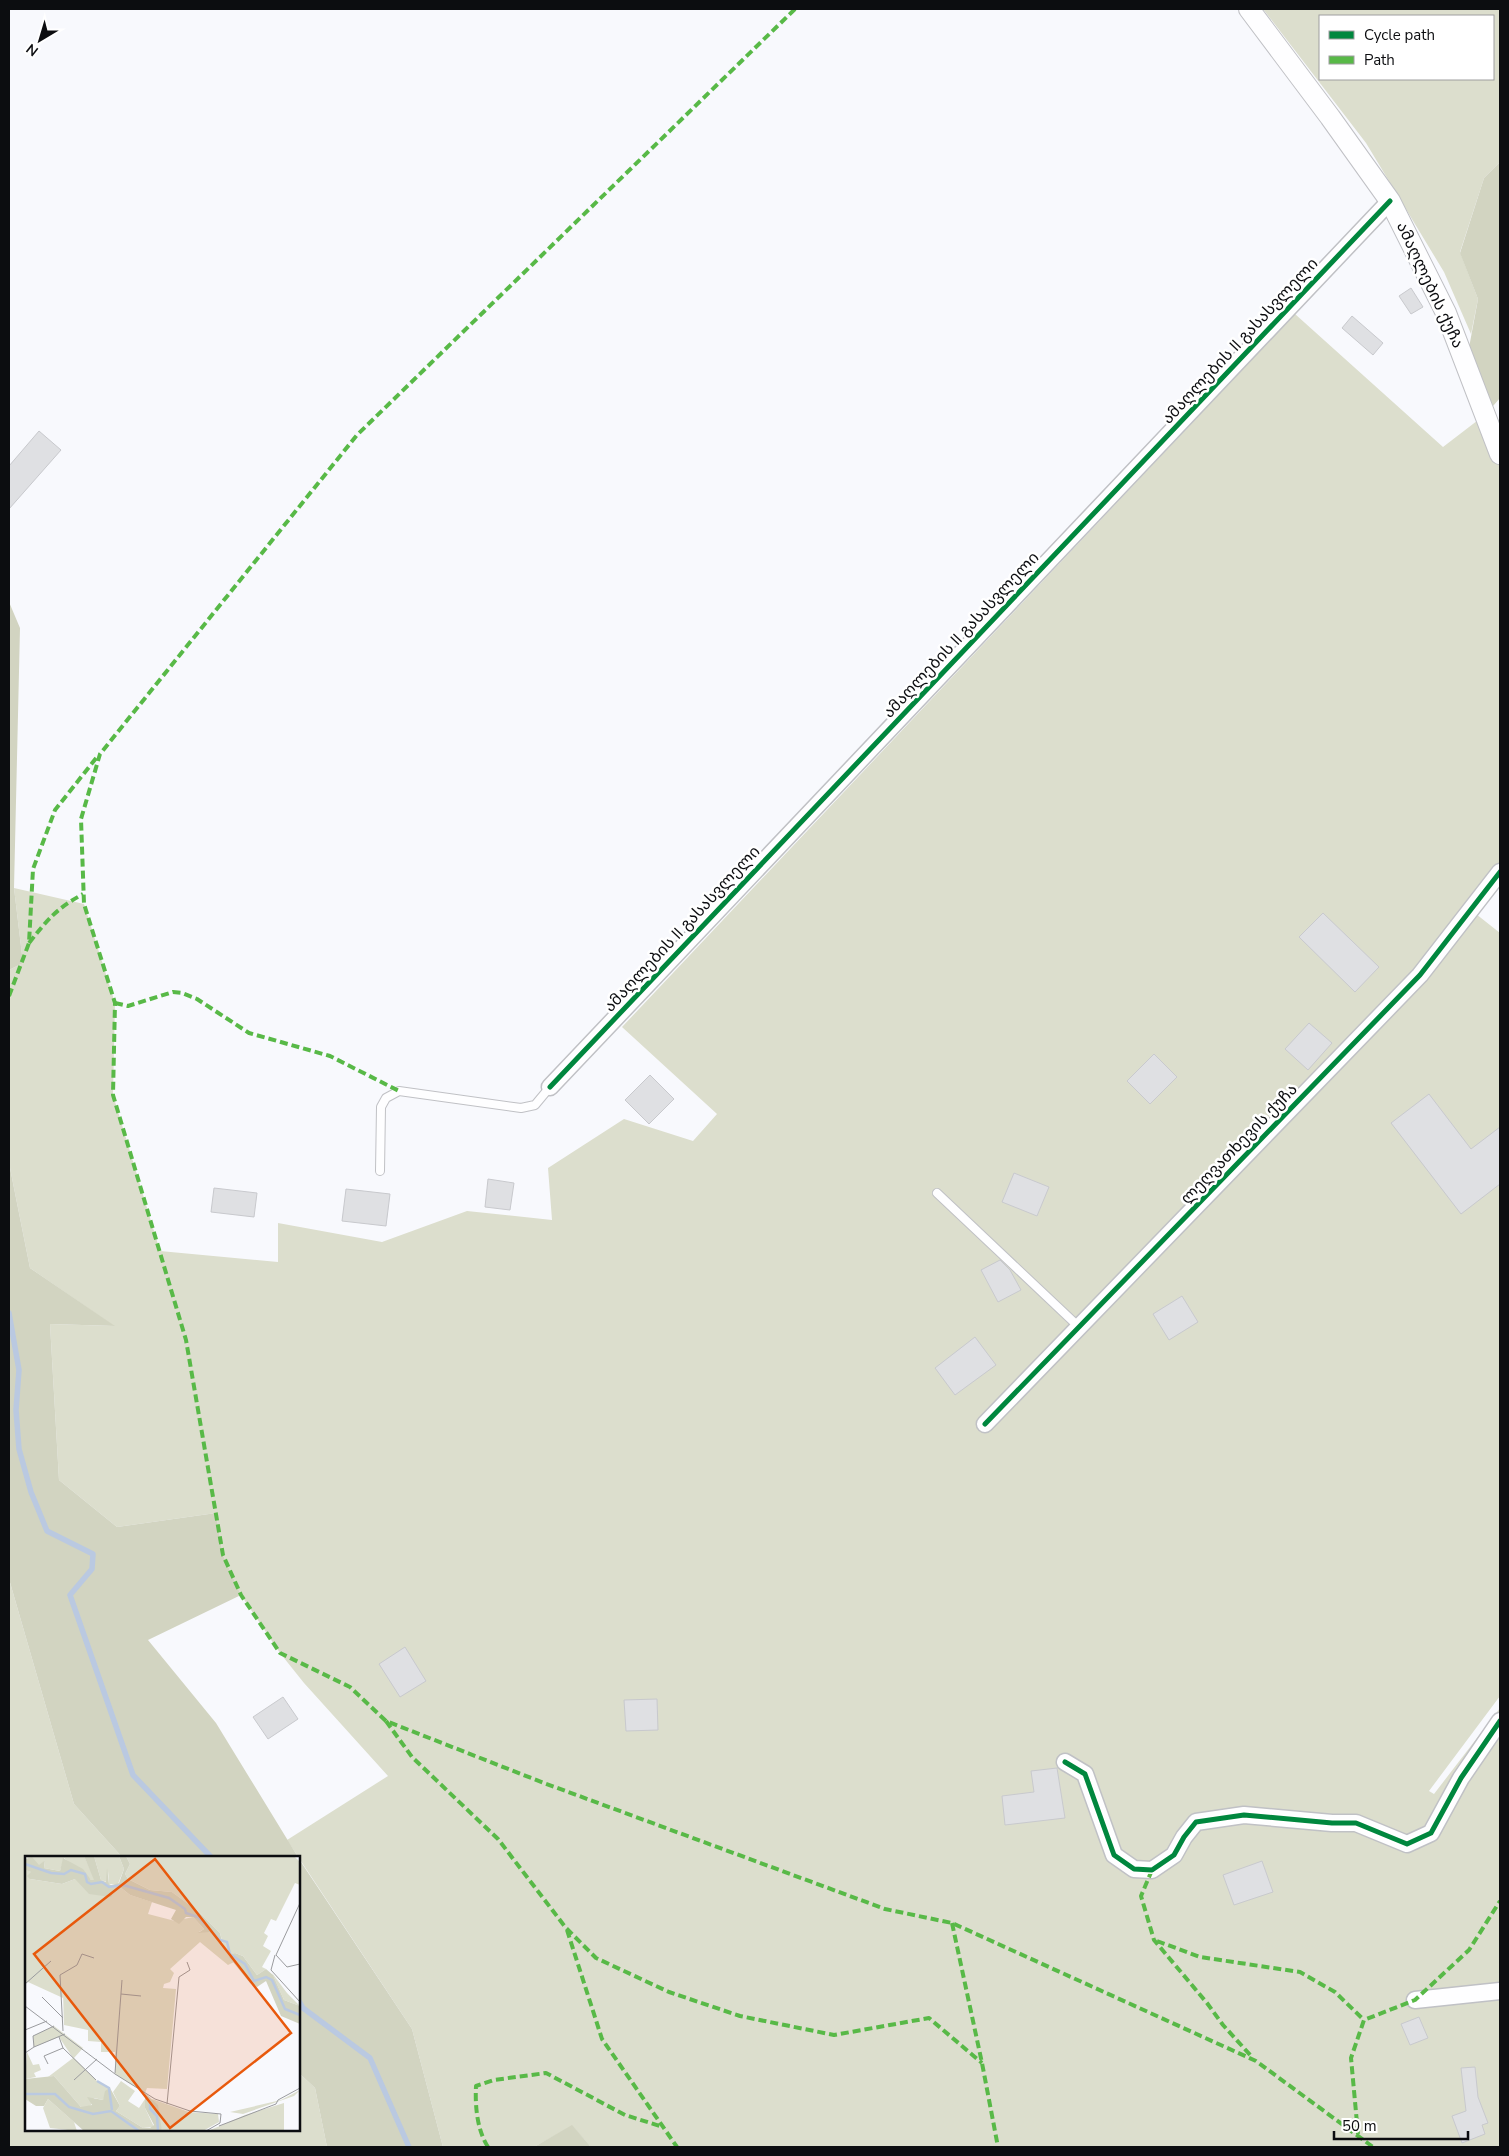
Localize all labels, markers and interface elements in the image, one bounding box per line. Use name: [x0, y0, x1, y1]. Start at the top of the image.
north arrow: [15, 15, 65, 65]
legend: [1319, 15, 1494, 80]
text: Cycle path: [1364, 25, 1435, 45]
text: N: [22, 39, 42, 61]
text: Path: [1364, 50, 1395, 70]
street label: ამაღლების ქუჩა: [1391, 218, 1469, 352]
street label: ამაღლების II გასასვლელი: [1157, 253, 1323, 429]
street label: ამაღლების II გასასვლელი: [878, 547, 1044, 723]
street label: ამაღლების II გასასვლელი: [599, 841, 765, 1017]
street label: ლეღვათხევის ქუჩა: [1176, 1079, 1302, 1209]
inset map: [25, 1856, 300, 2131]
scale bar: [1334, 2108, 1468, 2140]
text: 50 m: [1342, 2116, 1377, 2136]

